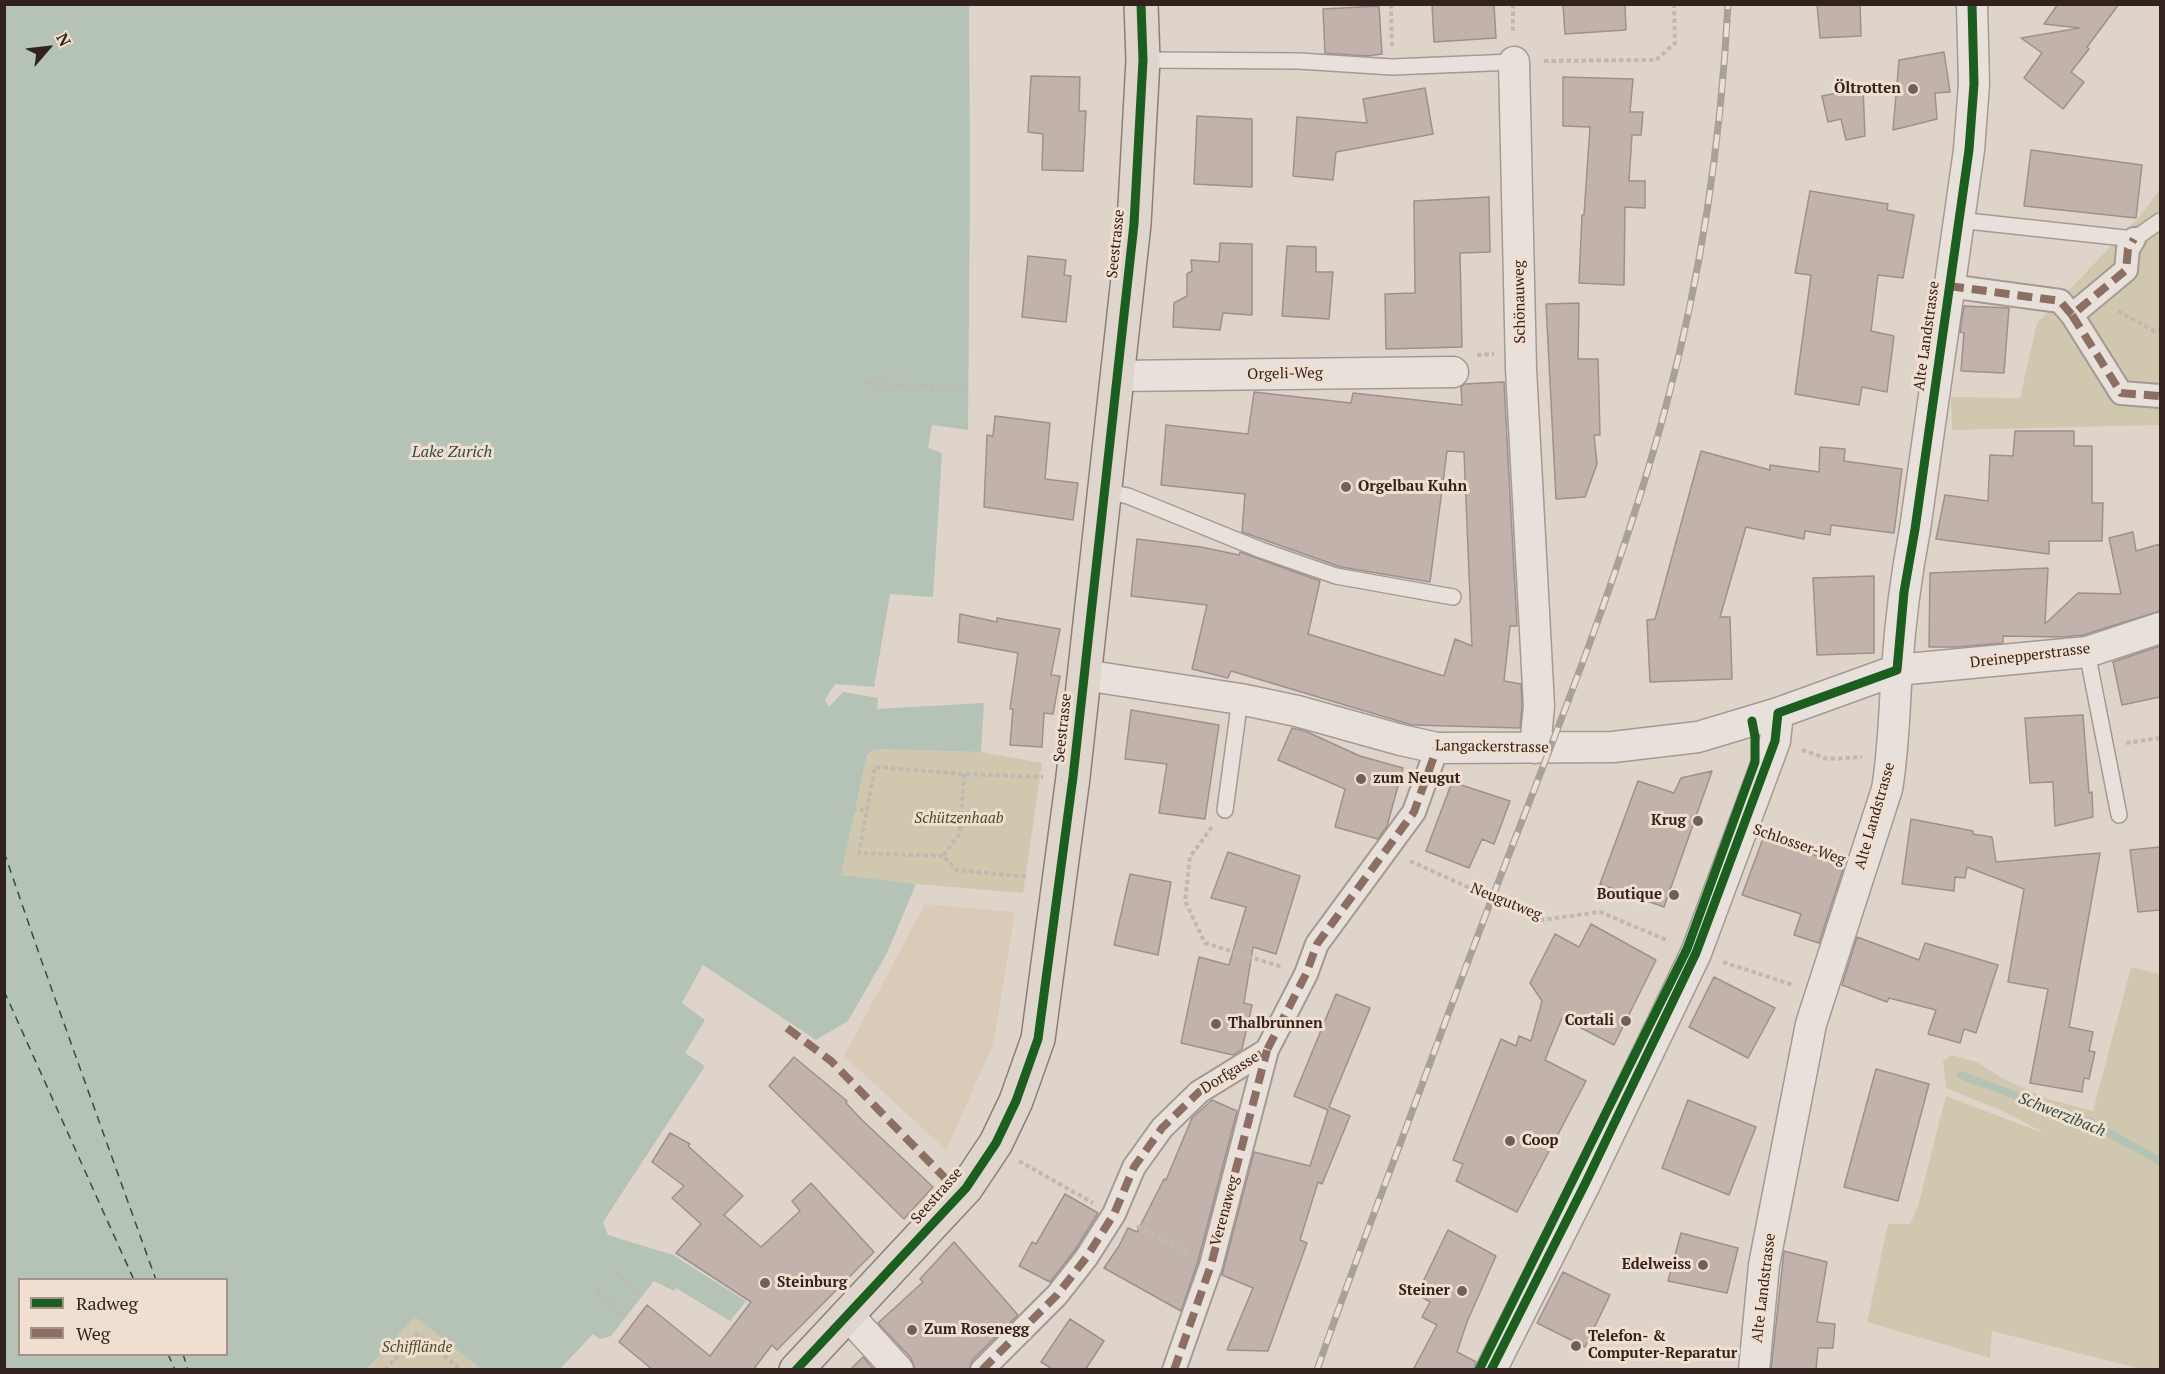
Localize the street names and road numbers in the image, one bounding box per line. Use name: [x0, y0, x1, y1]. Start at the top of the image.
street label: Seestrasse: [1103, 209, 1129, 279]
street label: Schönauweg: [1510, 260, 1530, 344]
street label: Alte Landstrasse: [1910, 280, 1944, 392]
street label: Orgeli-Weg: [1247, 364, 1323, 384]
street label: Dreinepperstrasse: [1969, 640, 2091, 672]
street label: Seestrasse: [1050, 693, 1076, 763]
street label: Langackerstrasse: [1435, 737, 1549, 757]
street label: Alte Landstrasse: [1851, 760, 1899, 872]
street label: Schlosser-Weg: [1750, 821, 1848, 869]
street label: Neugutweg: [1468, 880, 1544, 924]
street label: Dorfgasse: [1197, 1048, 1263, 1098]
street label: Seestrasse: [908, 1164, 966, 1228]
street label: Verenaweg: [1207, 1174, 1243, 1248]
street label: Alte Landstrasse: [1748, 1232, 1780, 1344]

